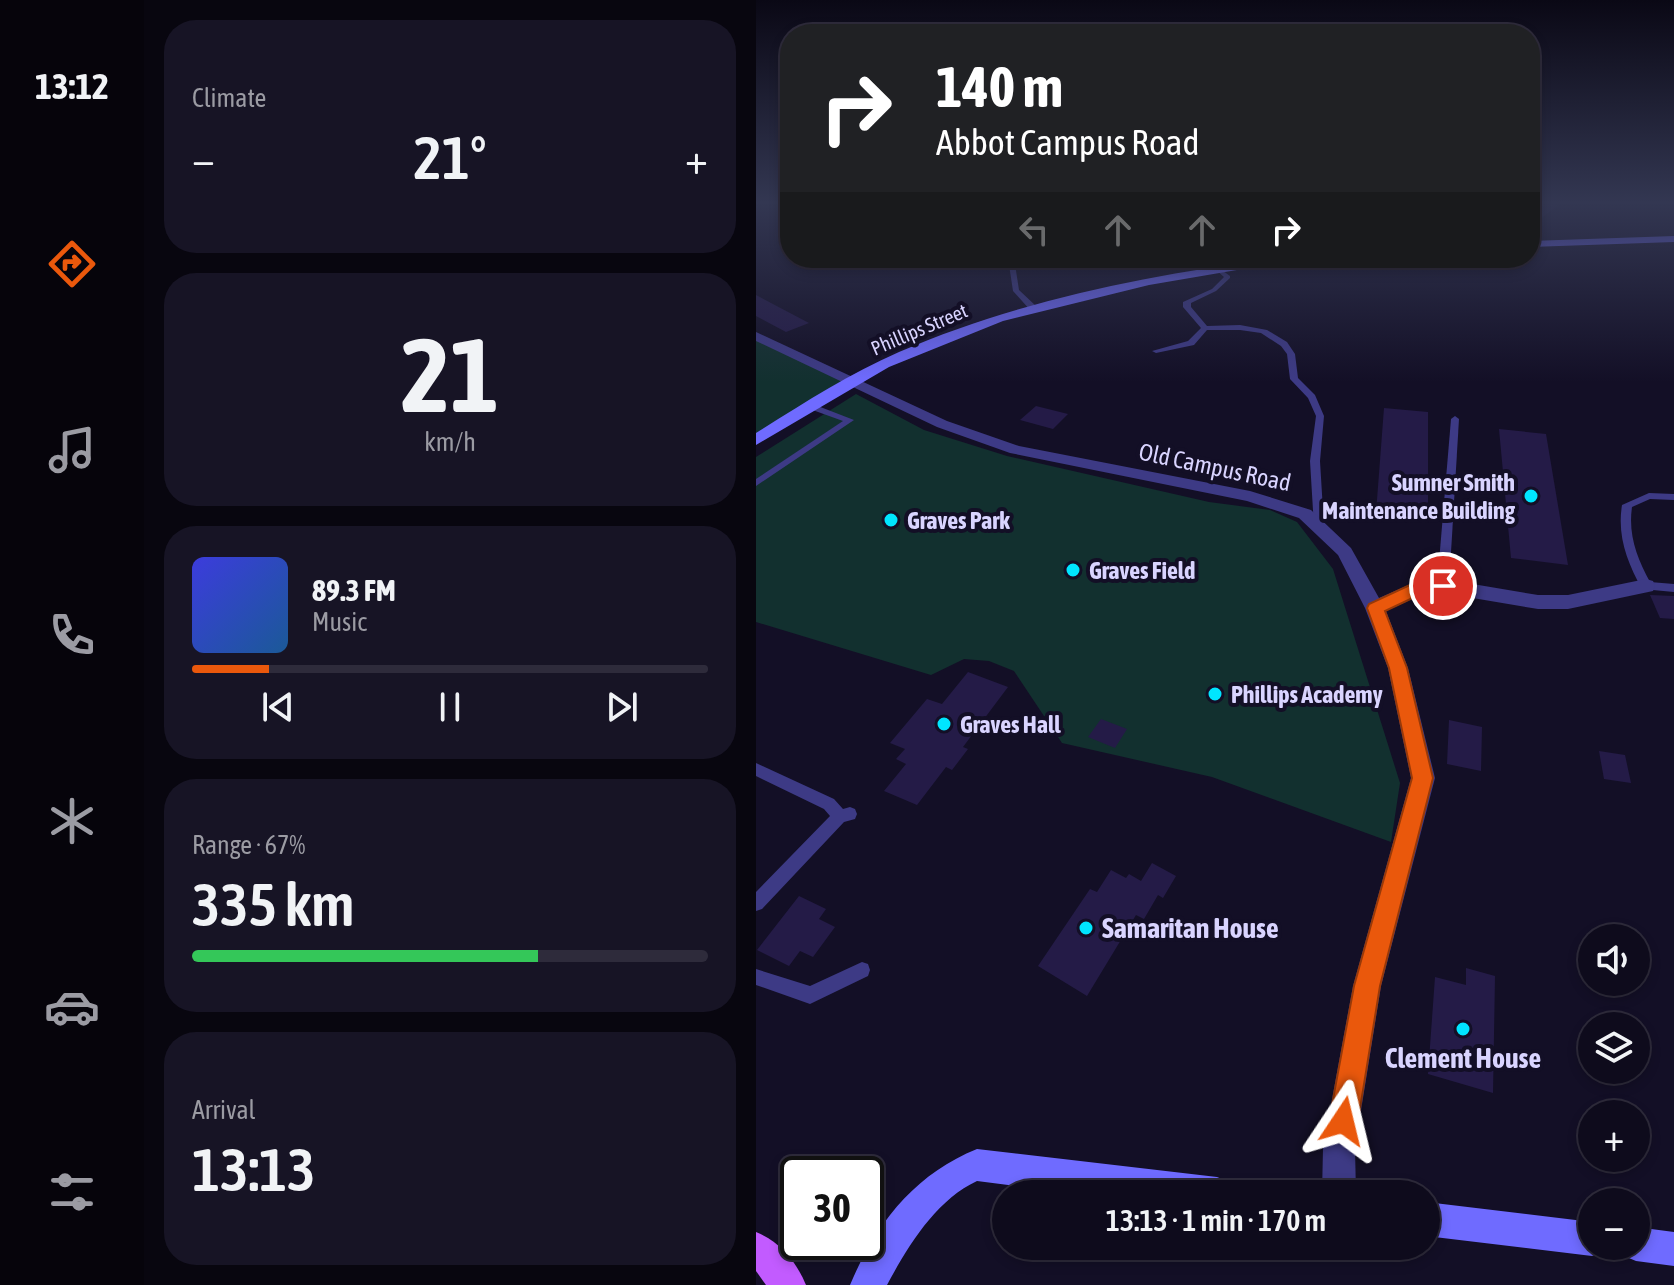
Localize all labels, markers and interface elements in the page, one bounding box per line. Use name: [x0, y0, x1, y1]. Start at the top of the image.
text: 140 m: [936, 55, 1063, 119]
icon: right: [804, 56, 908, 160]
text: 13:12: [35, 65, 109, 107]
text: Climate: [192, 83, 266, 113]
text: Abbot Campus Road: [936, 121, 1200, 163]
text: 21°: [414, 123, 486, 192]
text: −: [192, 133, 215, 183]
text: +: [685, 133, 708, 183]
icon: left: [1012, 208, 1056, 252]
icon: ahead: [1096, 208, 1140, 252]
icon: ahead: [1180, 208, 1224, 252]
icon: right: [1264, 208, 1308, 252]
icon: directions: [44, 236, 100, 292]
street label: Phillips Street: [867, 298, 971, 360]
text: 21: [401, 315, 499, 434]
icon: music: [44, 422, 100, 478]
text: km/h: [424, 427, 476, 457]
street label: Old Campus Road: [1137, 438, 1293, 496]
place label: Sumner Smith Maintenance Building: [1322, 469, 1516, 524]
marker: Sumner Smith Maintenance Building: [1522, 487, 1540, 505]
place label: Graves Park: [907, 507, 1010, 534]
marker: Graves Park: [882, 511, 900, 529]
pin: [1409, 552, 1477, 620]
place label: Graves Field: [1089, 557, 1195, 584]
marker: Graves Field: [1064, 561, 1082, 579]
icon: arrive: [1421, 564, 1465, 608]
text: 89.3 FM: [312, 573, 396, 607]
icon: phone: [44, 607, 100, 663]
text: Music: [312, 607, 367, 637]
place label: Phillips Academy: [1231, 681, 1383, 708]
icon: previous: [256, 685, 300, 729]
icon: pause: [428, 685, 472, 729]
icon: next: [600, 685, 644, 729]
marker: Phillips Academy: [1206, 685, 1224, 703]
place label: Graves Hall: [960, 711, 1061, 738]
marker: Graves Hall: [935, 715, 953, 733]
icon: climate: [44, 793, 100, 849]
text: Range · 67%: [192, 830, 305, 860]
text: 335 km: [192, 870, 354, 939]
place label: Samaritan House: [1102, 912, 1279, 944]
marker: Samaritan House: [1077, 919, 1095, 937]
map controls: [1578, 924, 1650, 1260]
button: sound: [1578, 924, 1650, 996]
icon: car: [44, 979, 100, 1035]
button: layers: [1578, 1012, 1650, 1084]
marker: Clement House: [1454, 1020, 1472, 1038]
place label: Clement House: [1385, 1042, 1541, 1074]
position arrow: [1301, 1079, 1385, 1163]
text: Arrival: [192, 1095, 256, 1125]
button: +: [1578, 1100, 1650, 1172]
text: 13:13: [192, 1135, 315, 1204]
speed limit sign: 30: [780, 1156, 884, 1260]
icon: filters: [44, 1164, 100, 1220]
button: −: [1578, 1188, 1650, 1260]
text: 13:13 · 1 min · 170 m: [1106, 1203, 1326, 1237]

